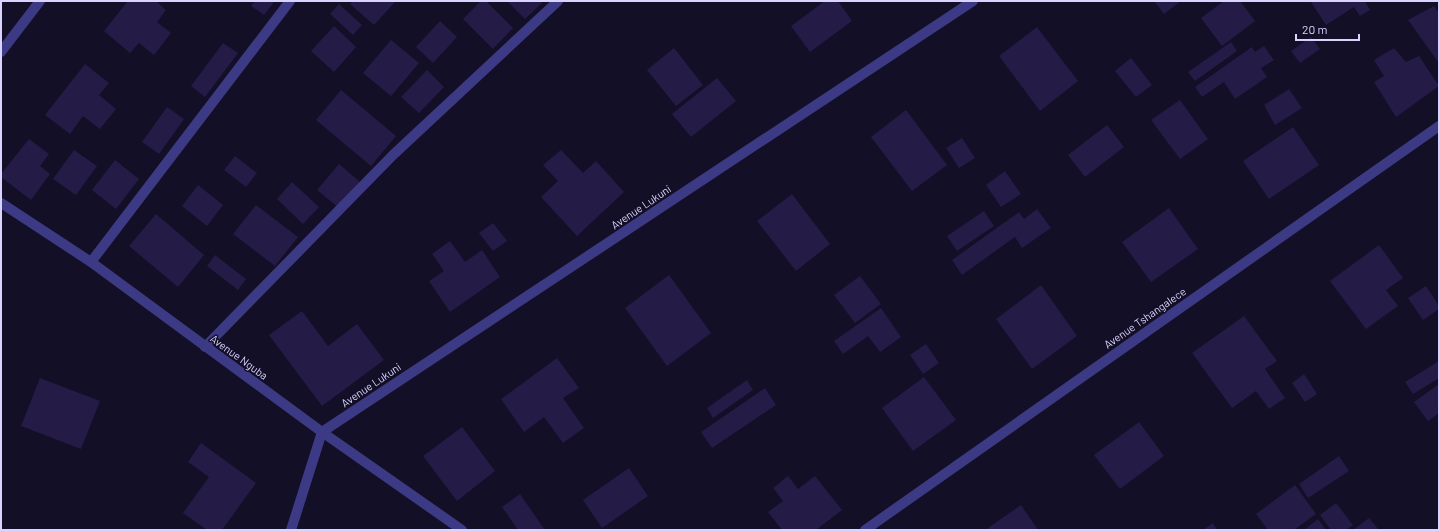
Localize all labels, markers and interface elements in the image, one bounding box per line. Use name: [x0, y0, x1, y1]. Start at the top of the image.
scale bar: [1296, 16, 1359, 42]
text: 20 m: [1302, 22, 1328, 36]
street label: Avenue Lukuni: [608, 182, 673, 231]
street label: Avenue Tshangalece: [1101, 284, 1188, 351]
street label: Avenue Nguba: [208, 331, 271, 382]
street label: Avenue Lukuni: [338, 360, 403, 409]

